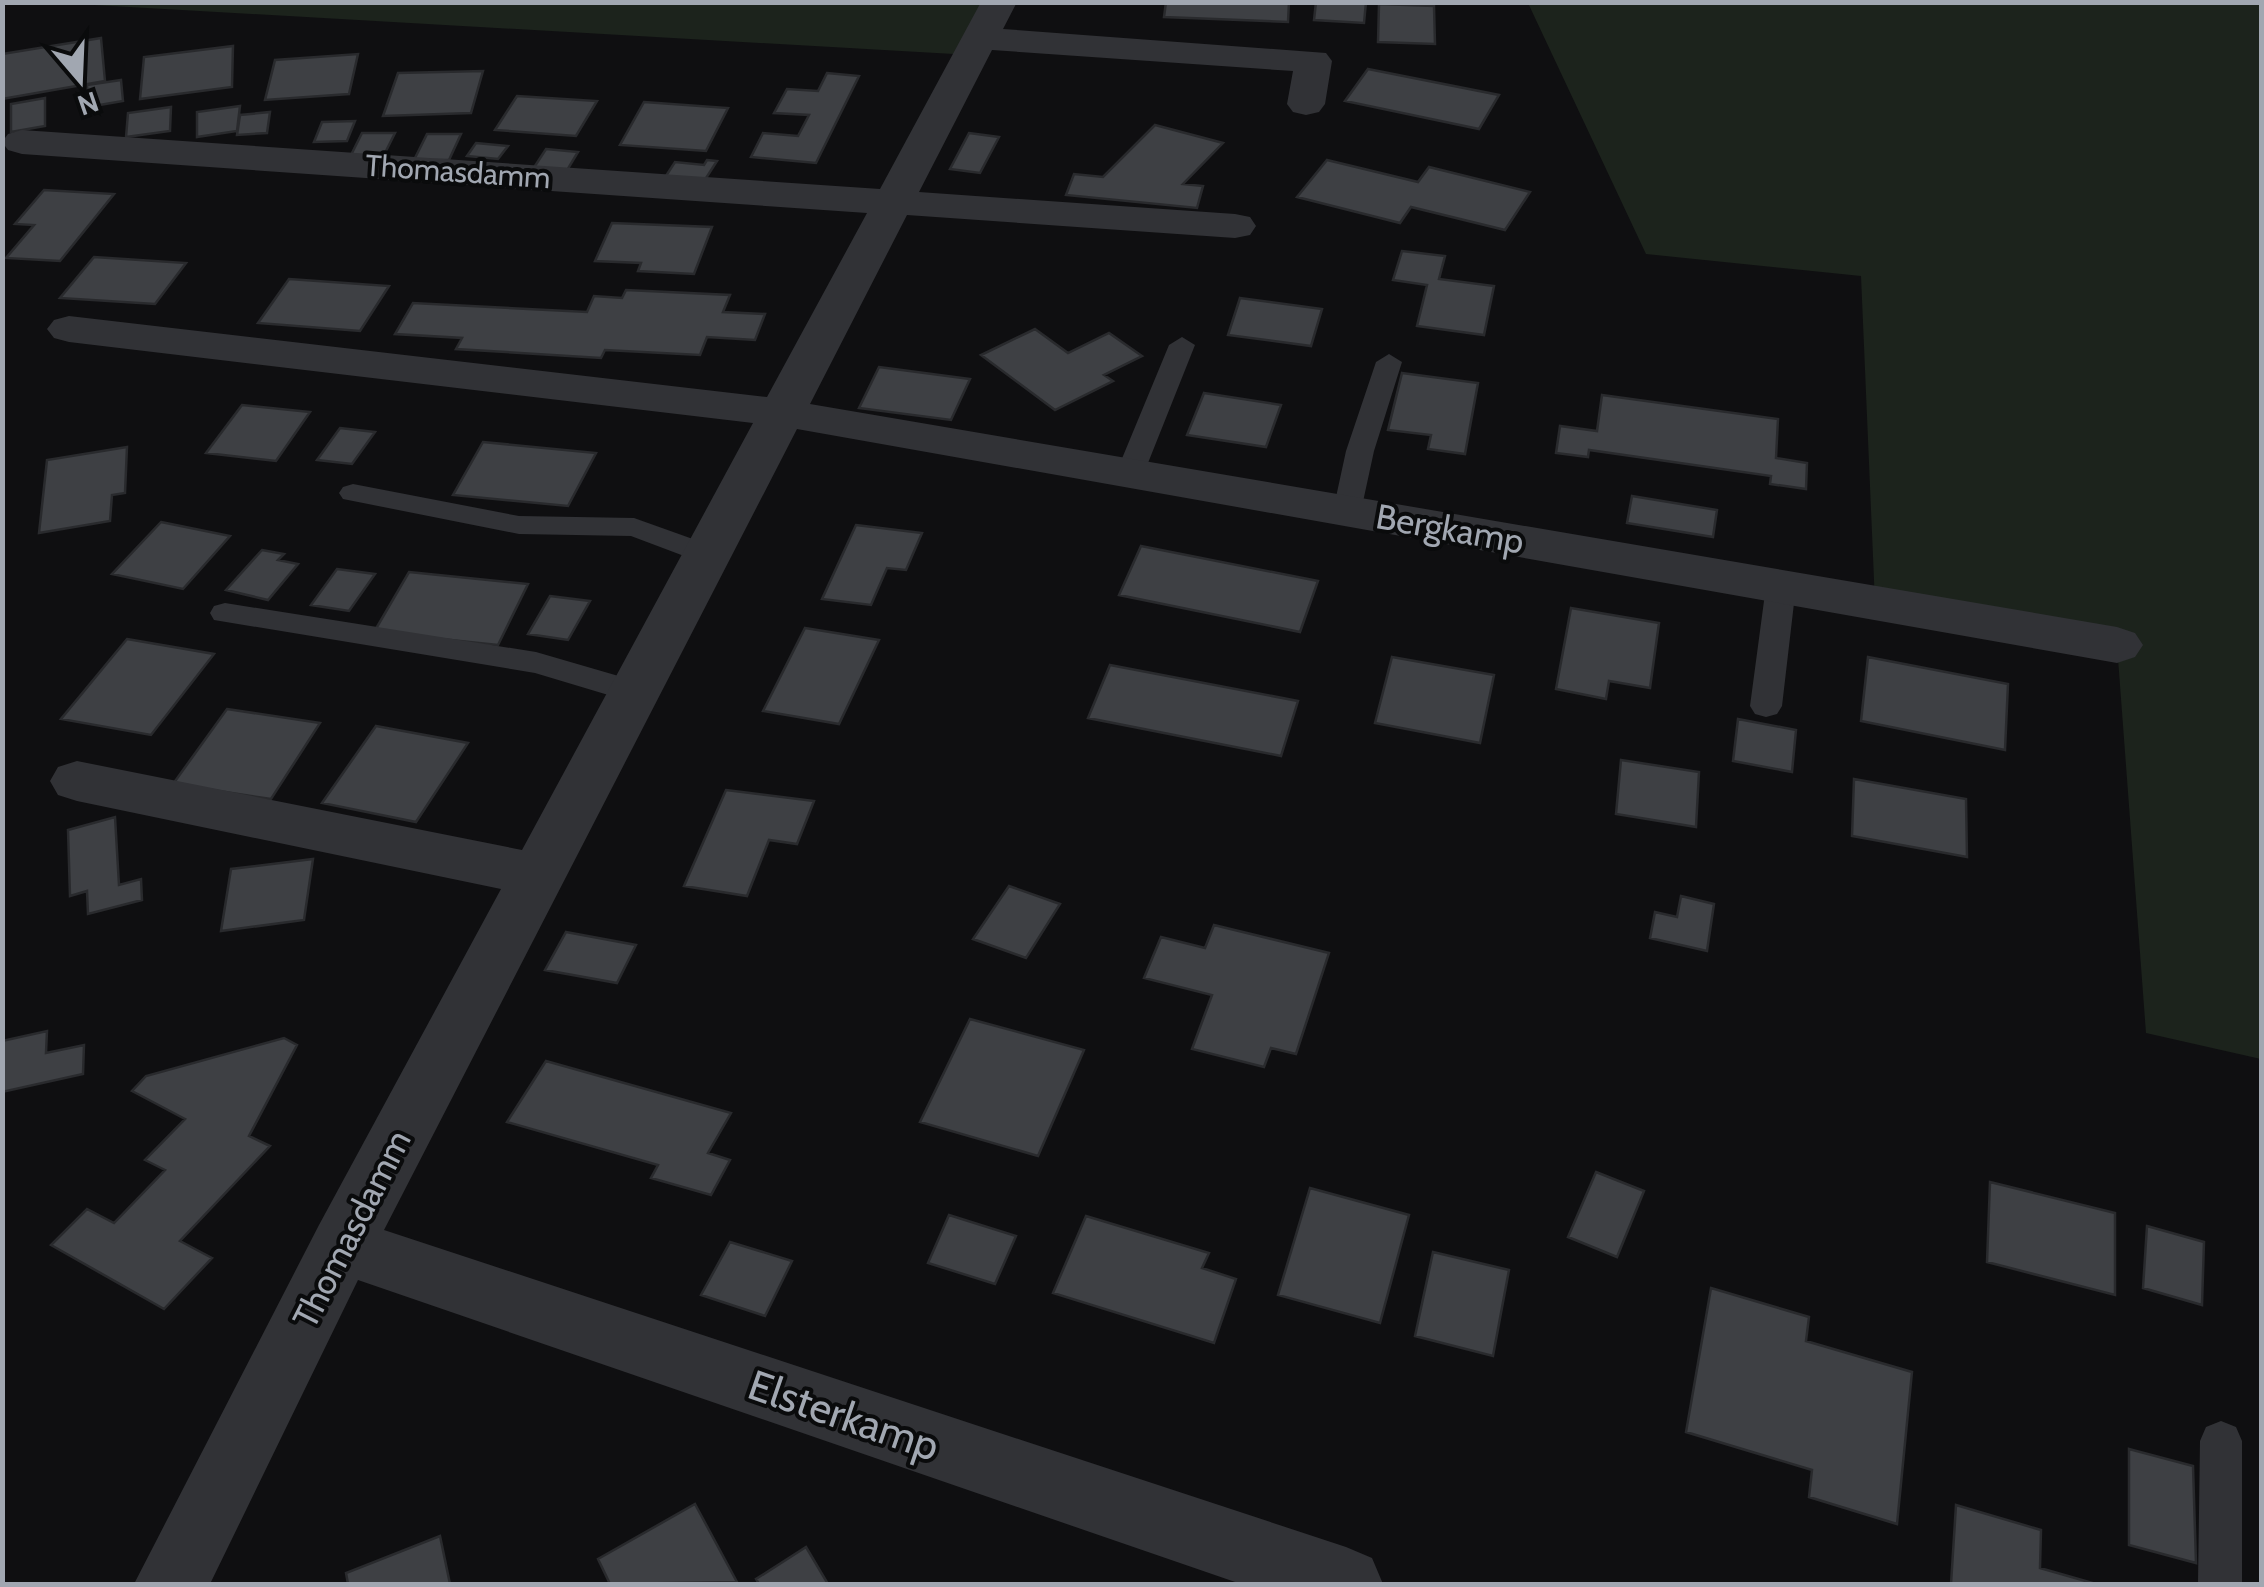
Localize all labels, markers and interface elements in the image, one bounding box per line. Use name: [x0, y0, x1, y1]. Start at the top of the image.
north arrow: [30, 30, 130, 130]
text: N: [73, 84, 103, 123]
street label: Thomasdamm: [364, 147, 552, 196]
street label: Bergkamp: [1373, 494, 1527, 563]
street label: Thomasdamm: [283, 1123, 420, 1335]
street label: Elsterkamp: [742, 1358, 946, 1472]

